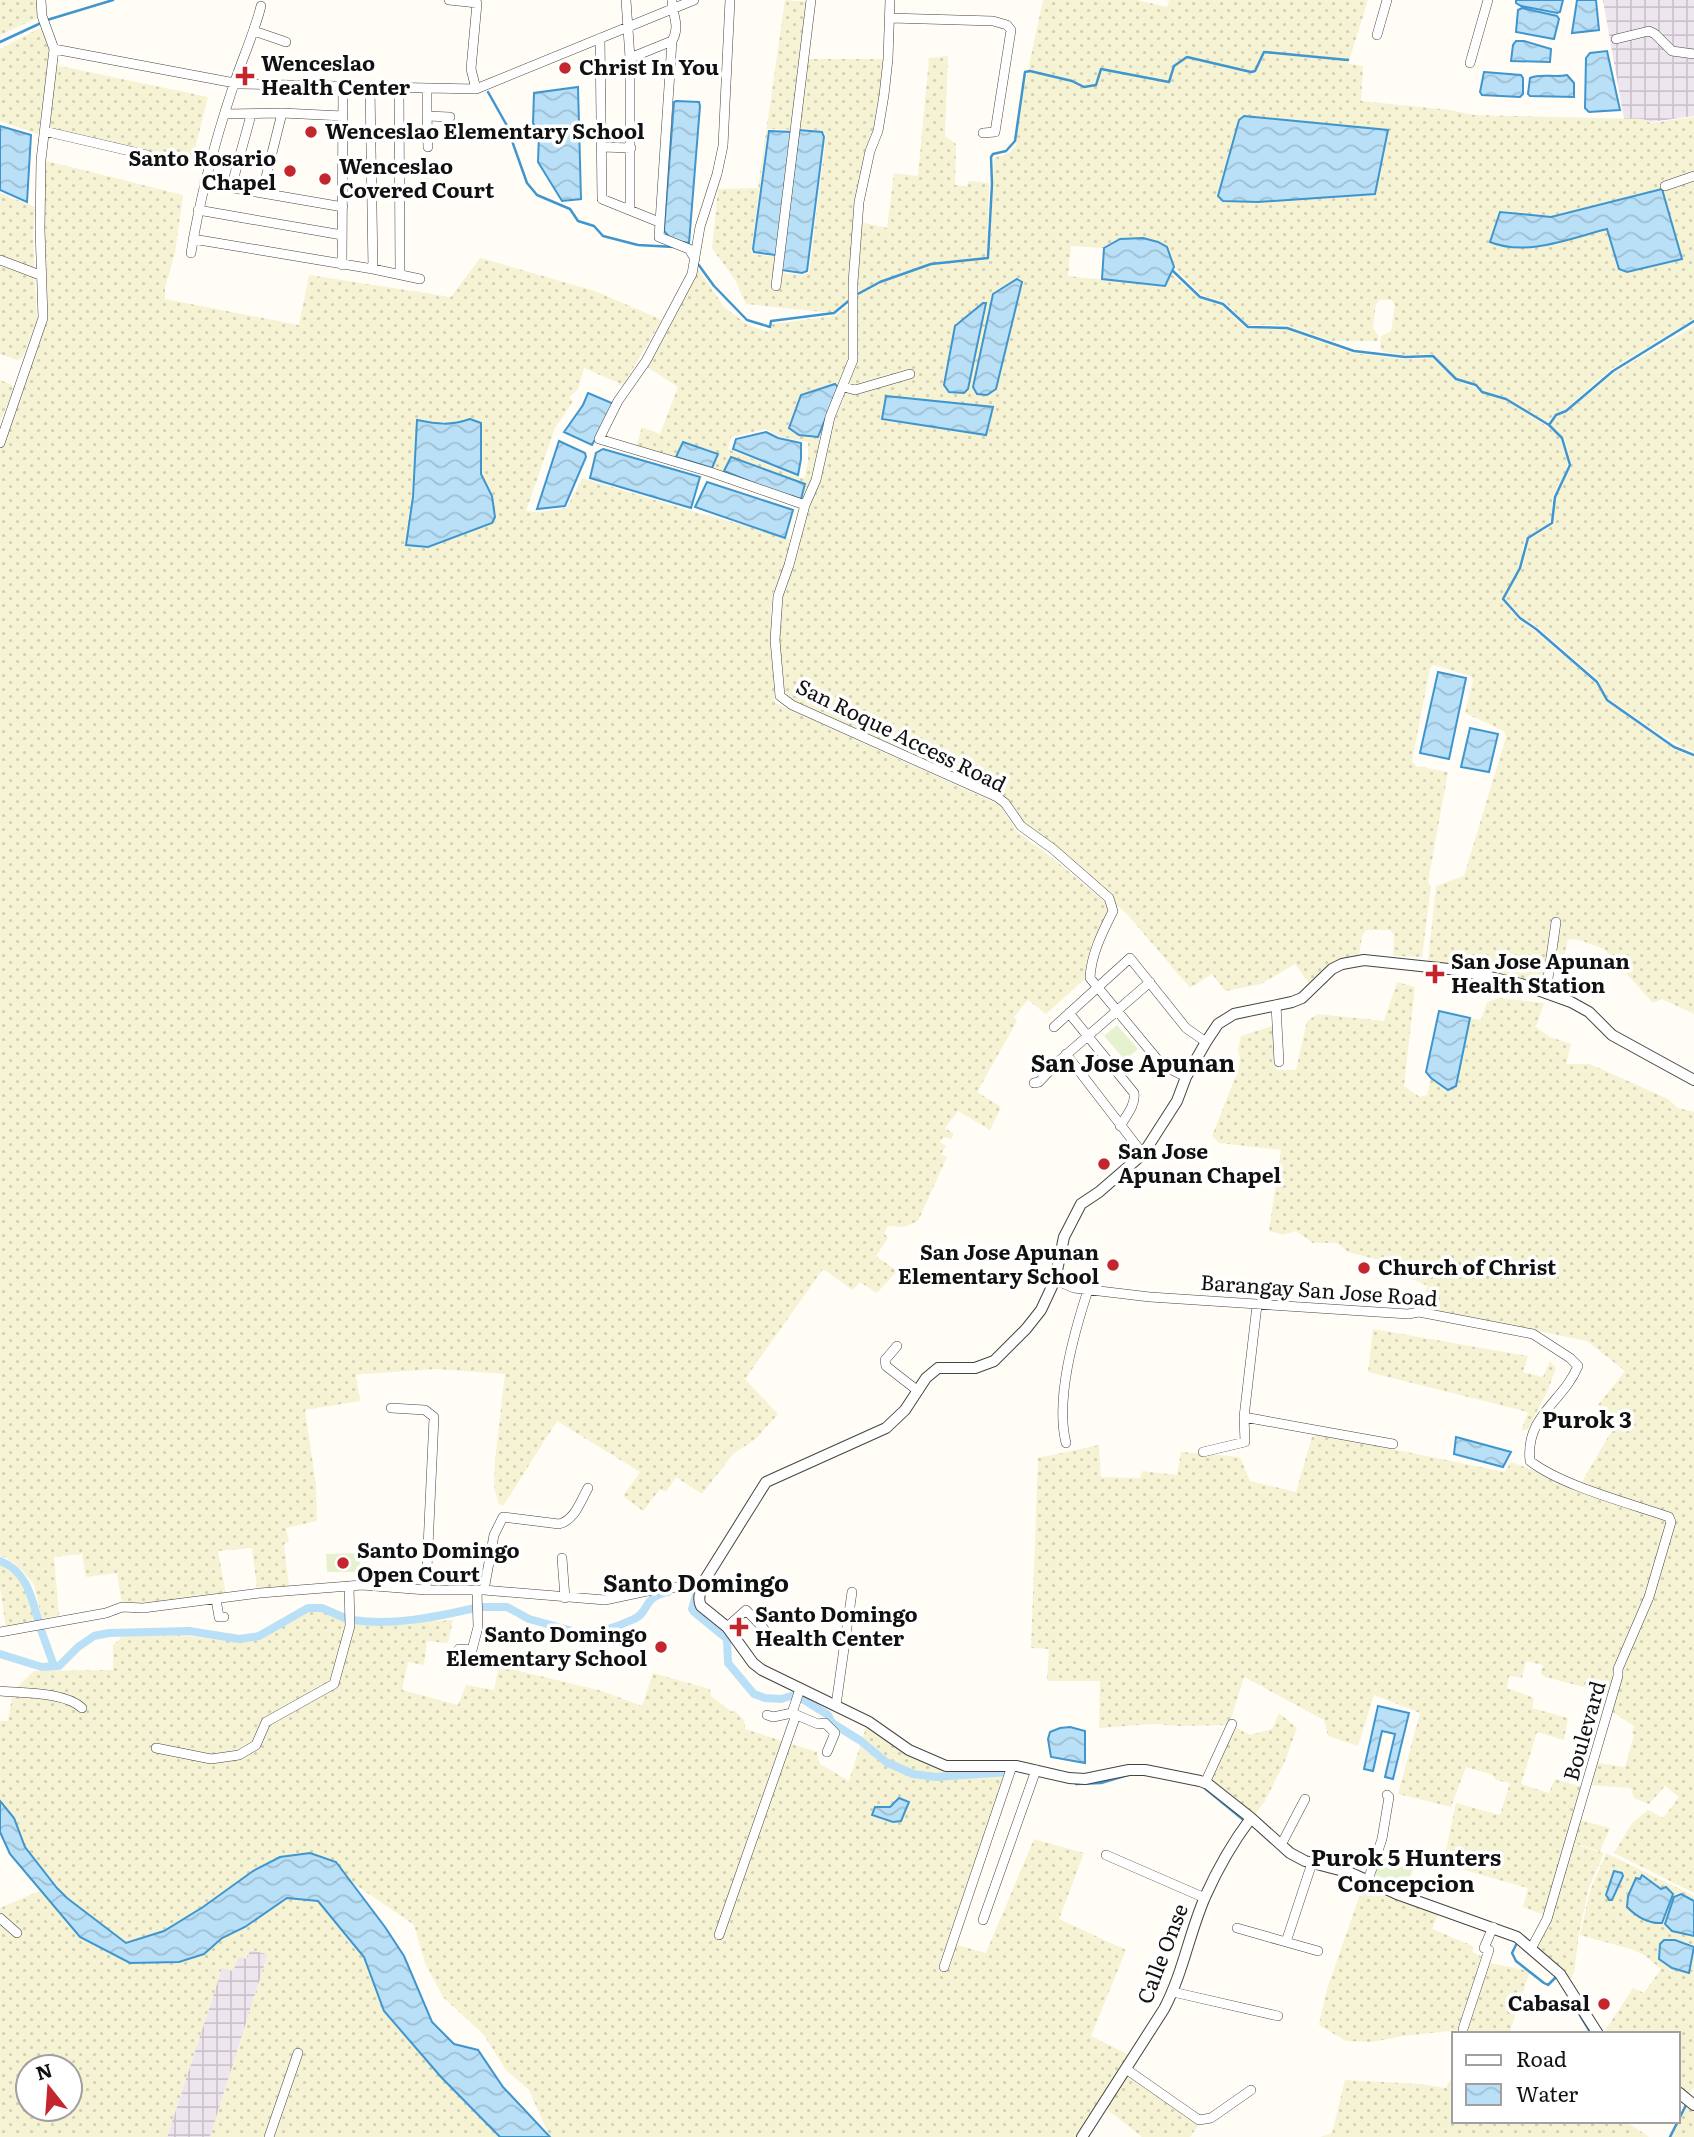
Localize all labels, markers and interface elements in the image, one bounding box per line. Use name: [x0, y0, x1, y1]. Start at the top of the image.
place label: Wenceslao Health Center: [261, 46, 411, 101]
place label: Christ In You: [579, 50, 719, 81]
marker: Christ In You: [557, 60, 573, 76]
marker: Wenceslao Health Center: [235, 66, 255, 86]
place label: Wenceslao Elementary School: [325, 114, 645, 145]
marker: Wenceslao Elementary School: [303, 124, 319, 140]
place label: Santo Rosario Chapel: [128, 141, 276, 196]
place label: Wenceslao Covered Court: [339, 149, 495, 204]
marker: Santo Rosario Chapel: [282, 163, 298, 179]
marker: Wenceslao Covered Court: [317, 171, 333, 187]
street label: San Roque Access Road: [792, 669, 1012, 798]
place label: San Jose Apunan Health Station: [1451, 944, 1630, 999]
marker: San Jose Apunan Health Station: [1425, 964, 1445, 984]
district label: San Jose Apunan: [1031, 1044, 1236, 1079]
place label: San Jose Apunan Chapel: [1118, 1134, 1281, 1189]
marker: San Jose Apunan Chapel: [1096, 1156, 1112, 1172]
place label: San Jose Apunan Elementary School: [898, 1235, 1099, 1290]
place label: Church of Christ: [1378, 1250, 1557, 1281]
marker: San Jose Apunan Elementary School: [1105, 1257, 1121, 1273]
marker: Church of Christ: [1356, 1260, 1372, 1276]
street label: Barangay San Jose Road: [1199, 1265, 1439, 1312]
district label: Purok 3: [1542, 1401, 1632, 1435]
place label: Santo Domingo Open Court: [357, 1533, 520, 1588]
marker: Santo Domingo Open Court: [335, 1555, 351, 1571]
district label: Santo Domingo: [603, 1564, 789, 1599]
place label: Santo Domingo Health Center: [755, 1597, 918, 1652]
place label: Santo Domingo Elementary School: [446, 1617, 647, 1672]
marker: Santo Domingo Health Center: [729, 1617, 749, 1637]
marker: Santo Domingo Elementary School: [653, 1639, 669, 1655]
street label: Boulevard: [1554, 1677, 1612, 1784]
district label: Purok 5 Hunters Concepcion: [1311, 1839, 1501, 1899]
street label: Calle Onse: [1127, 1899, 1194, 2008]
place label: Cabasal: [1508, 1986, 1590, 2017]
marker: Cabasal: [1596, 1996, 1612, 2012]
legend: [1452, 2032, 1680, 2123]
text: Road: [1516, 2042, 1567, 2073]
north arrow: [14, 2053, 84, 2123]
text: N: [32, 2055, 56, 2087]
text: Water: [1516, 2077, 1578, 2108]

